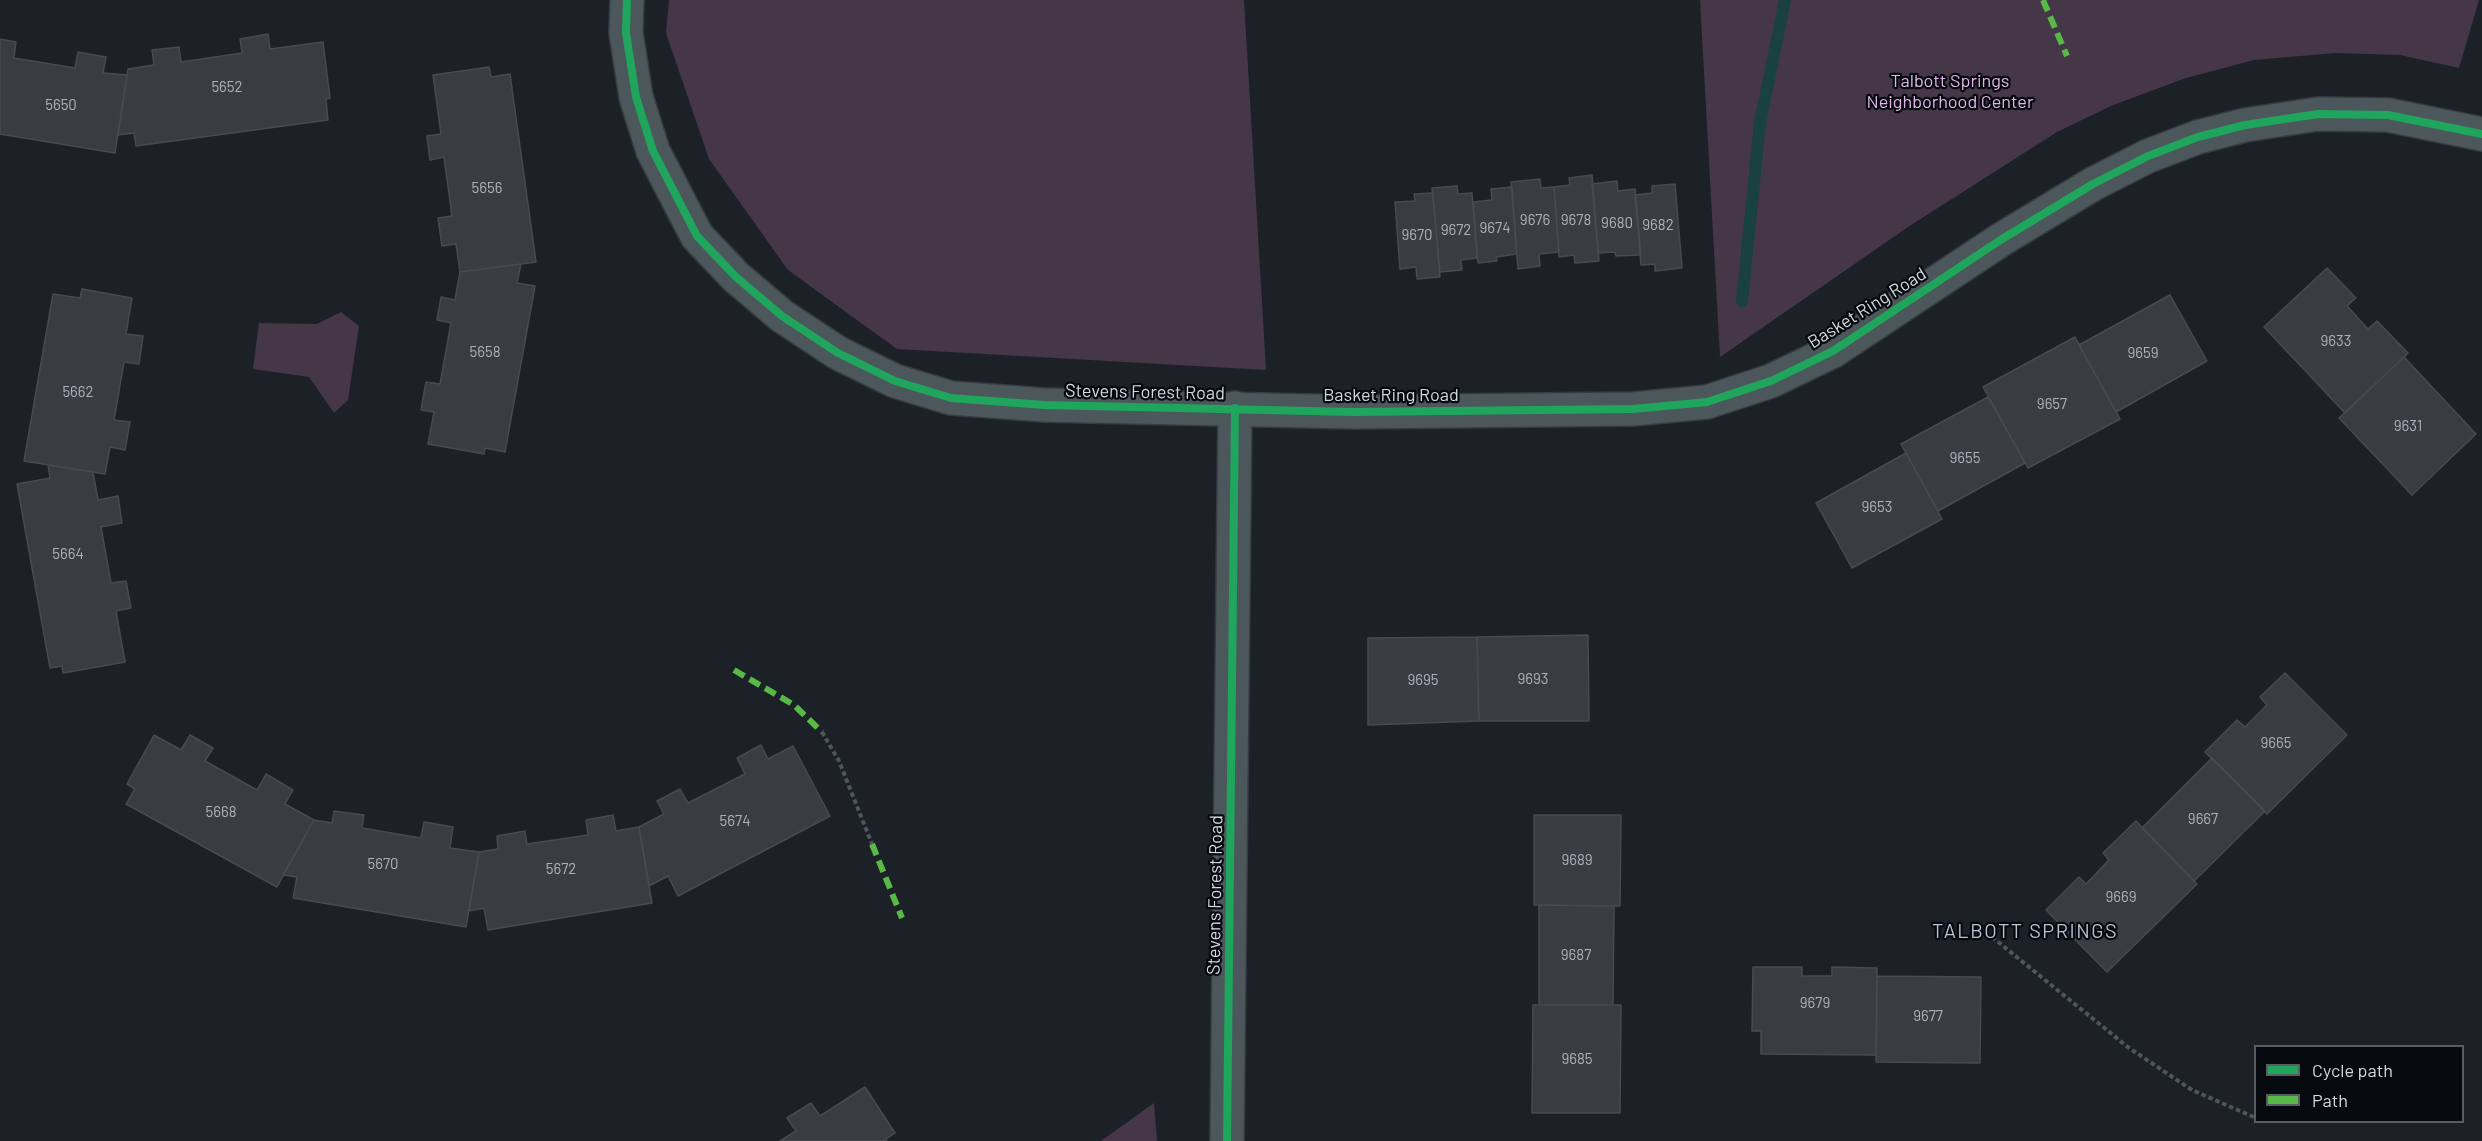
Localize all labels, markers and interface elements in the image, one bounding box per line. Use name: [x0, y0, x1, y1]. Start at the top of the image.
park label: Talbott Springs Neighborhood Center: [1867, 70, 2033, 112]
house number: 5652: [211, 78, 243, 96]
house number: 5650: [45, 96, 77, 114]
house number: 5656: [472, 179, 502, 197]
house number: 9676: [1520, 211, 1550, 229]
house number: 9678: [1561, 211, 1591, 229]
house number: 9680: [1601, 214, 1633, 232]
house number: 9682: [1642, 216, 1674, 234]
house number: 9674: [1480, 219, 1510, 237]
house number: 9672: [1441, 221, 1471, 239]
house number: 9670: [1401, 226, 1433, 244]
street label: Basket Ring Road: [1804, 263, 1930, 353]
house number: 9633: [2321, 332, 2351, 350]
house number: 5658: [470, 343, 500, 361]
house number: 9659: [2127, 344, 2159, 362]
street label: Stevens Forest Road: [1065, 380, 1225, 404]
house number: 5662: [62, 383, 94, 401]
street label: Basket Ring Road: [1323, 384, 1459, 406]
house number: 9657: [2037, 395, 2067, 413]
house number: 9631: [2394, 417, 2422, 435]
house number: 9655: [1950, 449, 1980, 467]
house number: 9653: [1862, 498, 1892, 516]
house number: 5664: [52, 545, 84, 563]
house number: 9693: [1517, 670, 1549, 688]
house number: 9695: [1407, 671, 1439, 689]
house number: 9665: [2261, 734, 2291, 752]
house number: 5668: [206, 803, 236, 821]
house number: 9667: [2188, 810, 2218, 828]
house number: 5674: [720, 812, 750, 830]
street label: Stevens Forest Road: [1203, 815, 1227, 975]
house number: 9689: [1561, 851, 1593, 869]
house number: 5670: [367, 855, 399, 873]
house number: 5672: [546, 860, 576, 878]
house number: 9669: [2105, 888, 2137, 906]
district label: TALBOTT SPRINGS: [1932, 919, 2118, 943]
house number: 9687: [1561, 946, 1591, 964]
house number: 9679: [1800, 994, 1830, 1012]
house number: 9677: [1913, 1007, 1943, 1025]
legend: [2254, 1045, 2464, 1123]
house number: 9685: [1561, 1050, 1593, 1068]
text: Cycle path: [2312, 1059, 2393, 1081]
text: Path: [2312, 1089, 2348, 1111]

